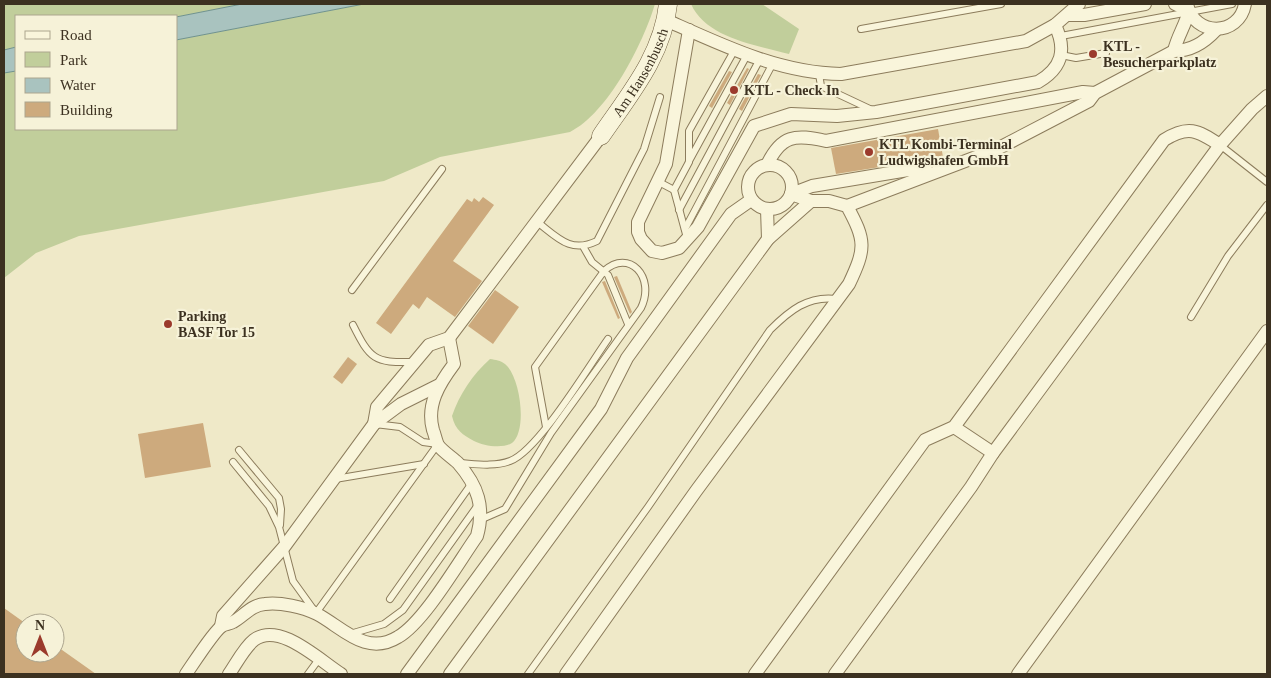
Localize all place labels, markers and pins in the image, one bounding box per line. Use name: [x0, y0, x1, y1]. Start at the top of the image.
place label: KTL - Besucherparkplatz: [1103, 39, 1217, 70]
marker: KTL - Besucherparkplatz: [1087, 48, 1099, 60]
place label: KTL - Check In: [744, 83, 840, 98]
marker: KTL - Check In: [728, 84, 740, 96]
place label: KTL Kombi-Terminal Ludwigshafen GmbH: [879, 137, 1012, 168]
marker: KTL Kombi-Terminal Ludwigshafen GmbH: [863, 146, 875, 158]
place label: Parking BASF Tor 15: [178, 309, 255, 340]
marker: Parking BASF Tor 15: [162, 318, 174, 330]

